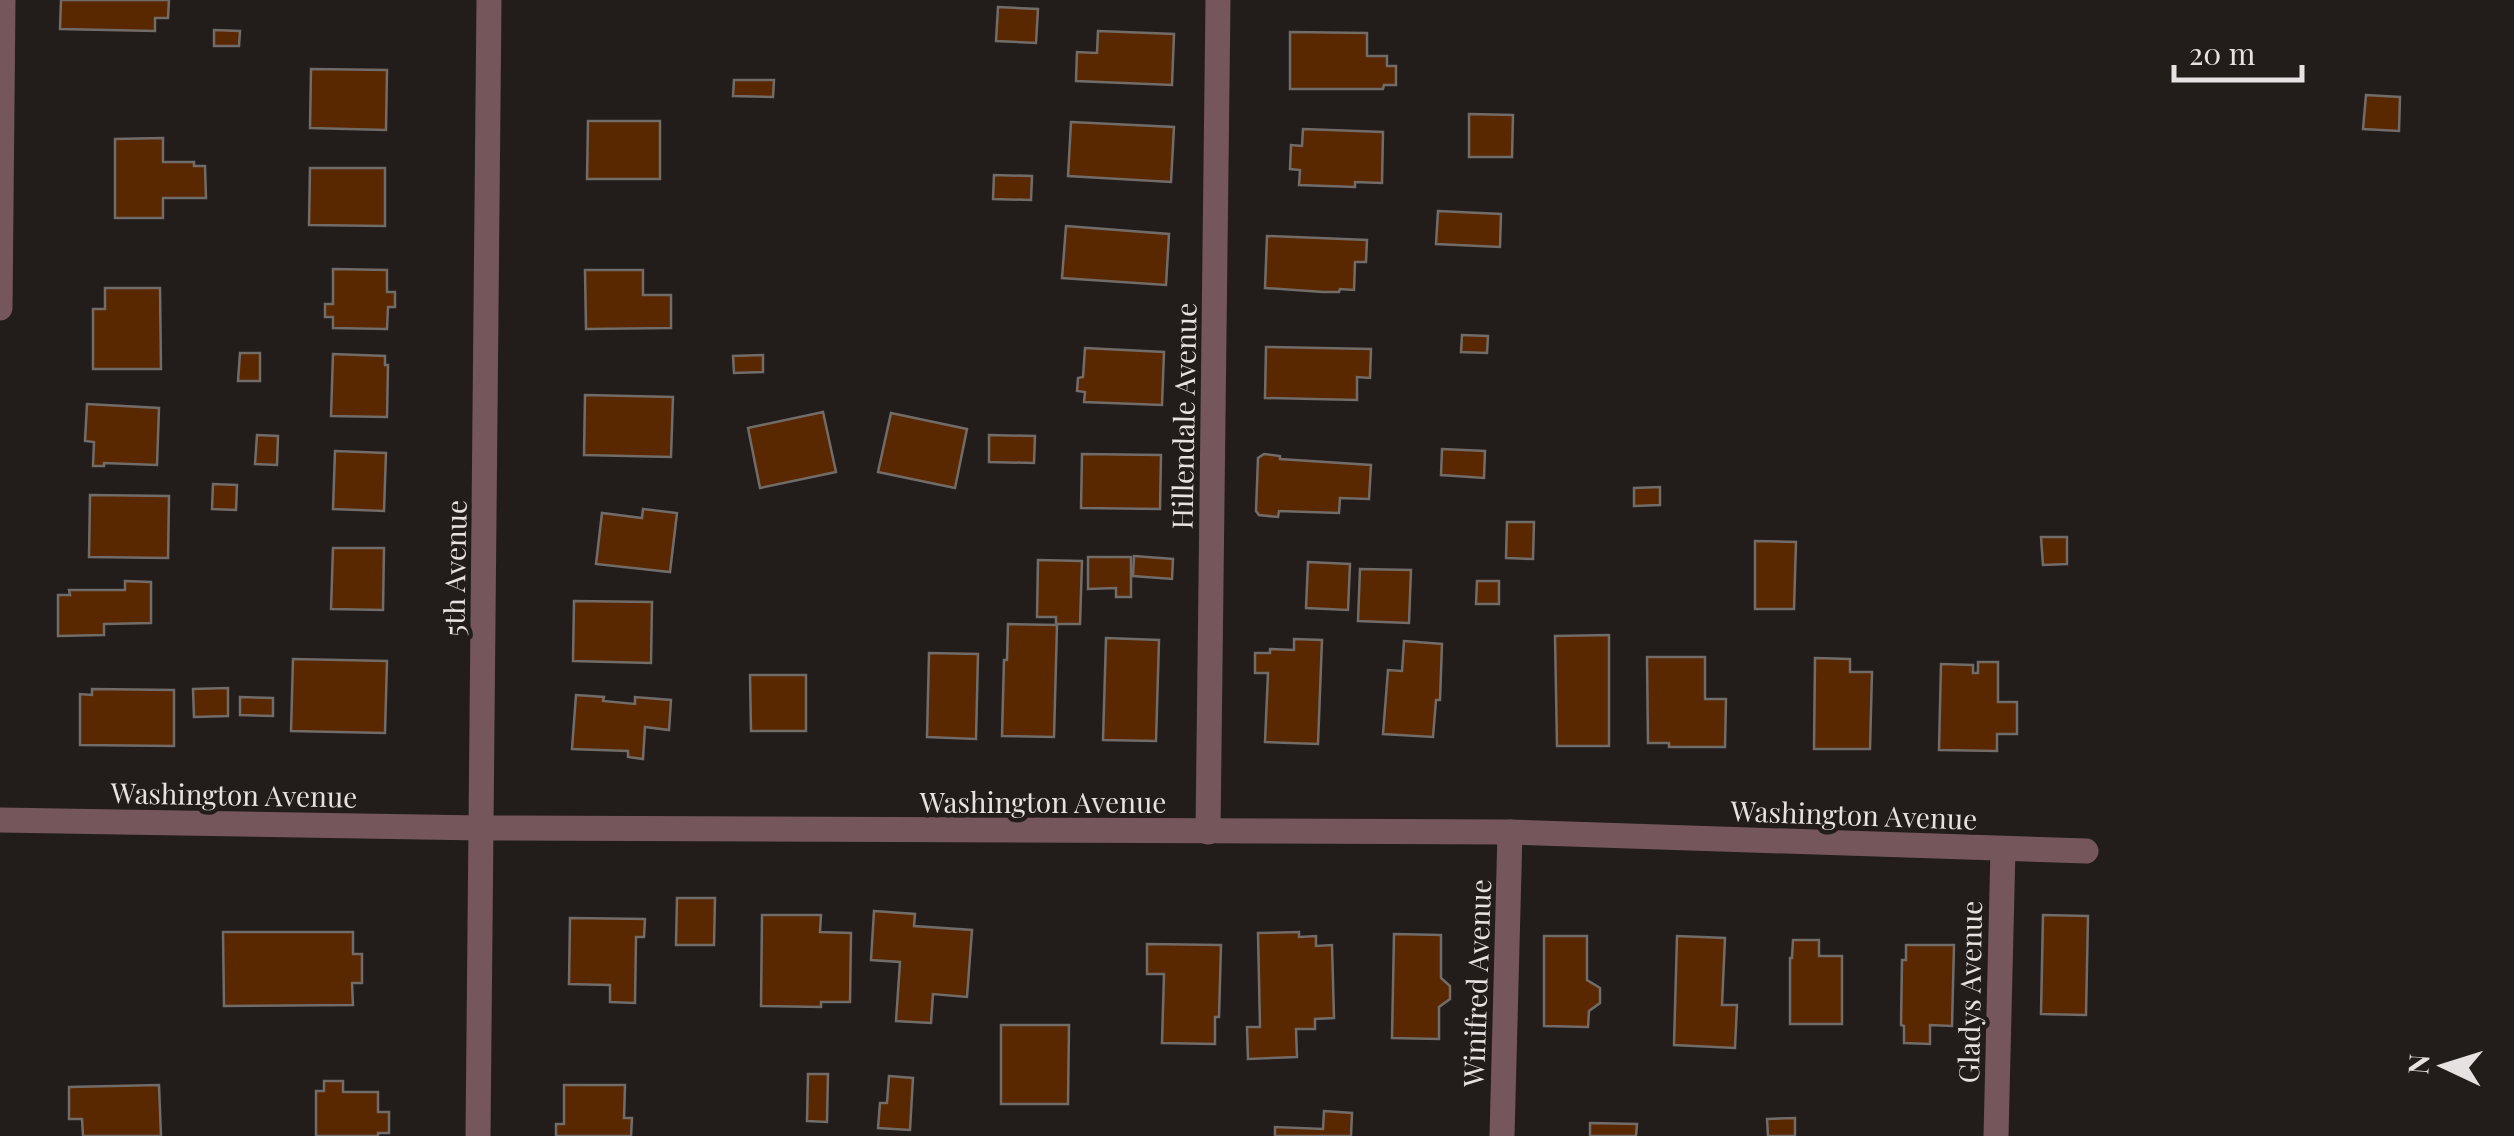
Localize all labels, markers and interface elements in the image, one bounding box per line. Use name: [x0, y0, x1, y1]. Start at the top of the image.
scale bar: [2174, 20, 2302, 82]
text: 20 m: [2189, 33, 2256, 73]
street label: Hillendale Avenue: [1163, 302, 1203, 530]
street label: 5th Avenue: [434, 499, 474, 637]
street label: Washington Avenue: [109, 773, 358, 815]
street label: Washington Avenue: [919, 783, 1166, 820]
street label: Washington Avenue: [1729, 791, 1978, 837]
street label: Winifred Avenue: [1454, 878, 1498, 1089]
street label: Gladys Avenue: [1949, 900, 1989, 1084]
north arrow: [2394, 1016, 2494, 1116]
text: N: [2398, 1053, 2437, 1076]

